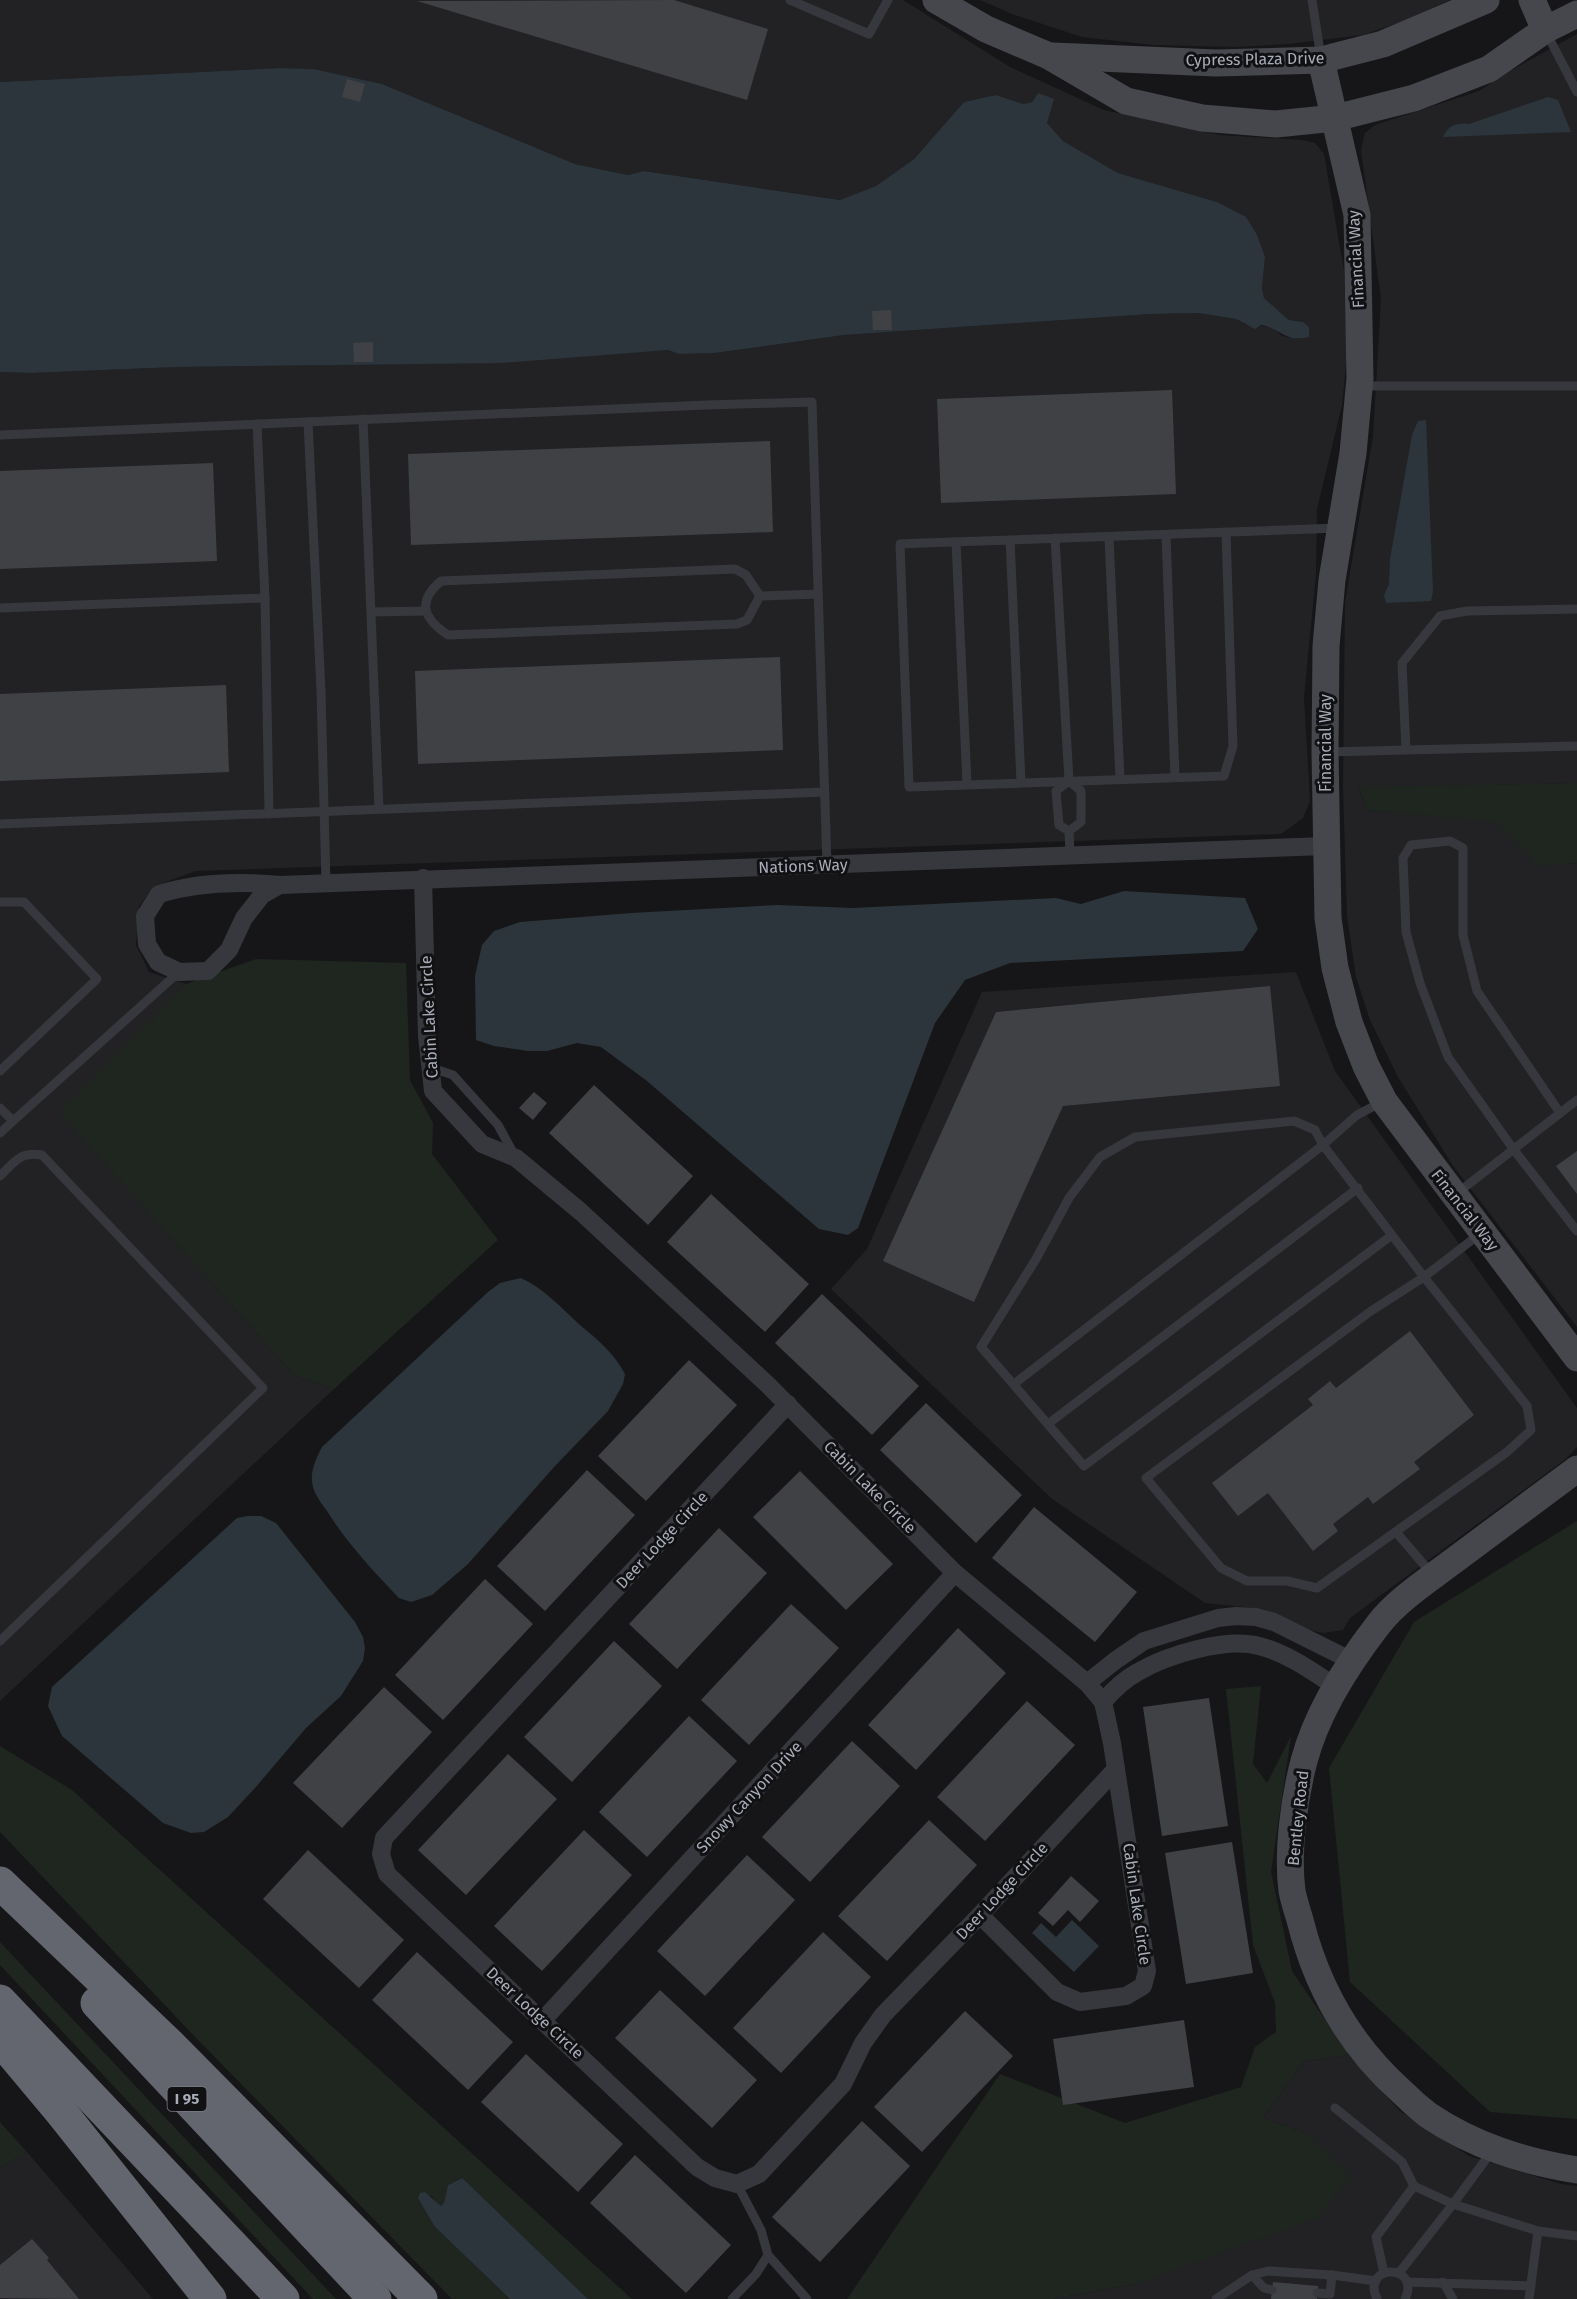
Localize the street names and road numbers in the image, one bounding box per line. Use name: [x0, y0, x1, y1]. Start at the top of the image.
street label: Cypress Plaza Drive: [1186, 48, 1324, 70]
street label: Financial Way: [1344, 209, 1368, 308]
street label: Financial Way: [1316, 694, 1335, 792]
street label: Nations Way: [758, 855, 848, 877]
street label: Cabin Lake Circle: [416, 955, 442, 1079]
street label: Financial Way: [1427, 1166, 1503, 1255]
street label: Cabin Lake Circle: [820, 1437, 920, 1537]
street label: Deer Lodge Circle: [612, 1488, 712, 1592]
street label: Snowy Canyon Drive: [692, 1737, 806, 1857]
street label: Bentley Road: [1284, 1769, 1312, 1867]
street label: Deer Lodge Circle: [952, 1839, 1052, 1943]
street label: Cabin Lake Circle: [1119, 1842, 1155, 1966]
street label: Deer Lodge Circle: [483, 1963, 587, 2063]
road number: I 95: [168, 2087, 207, 2111]

